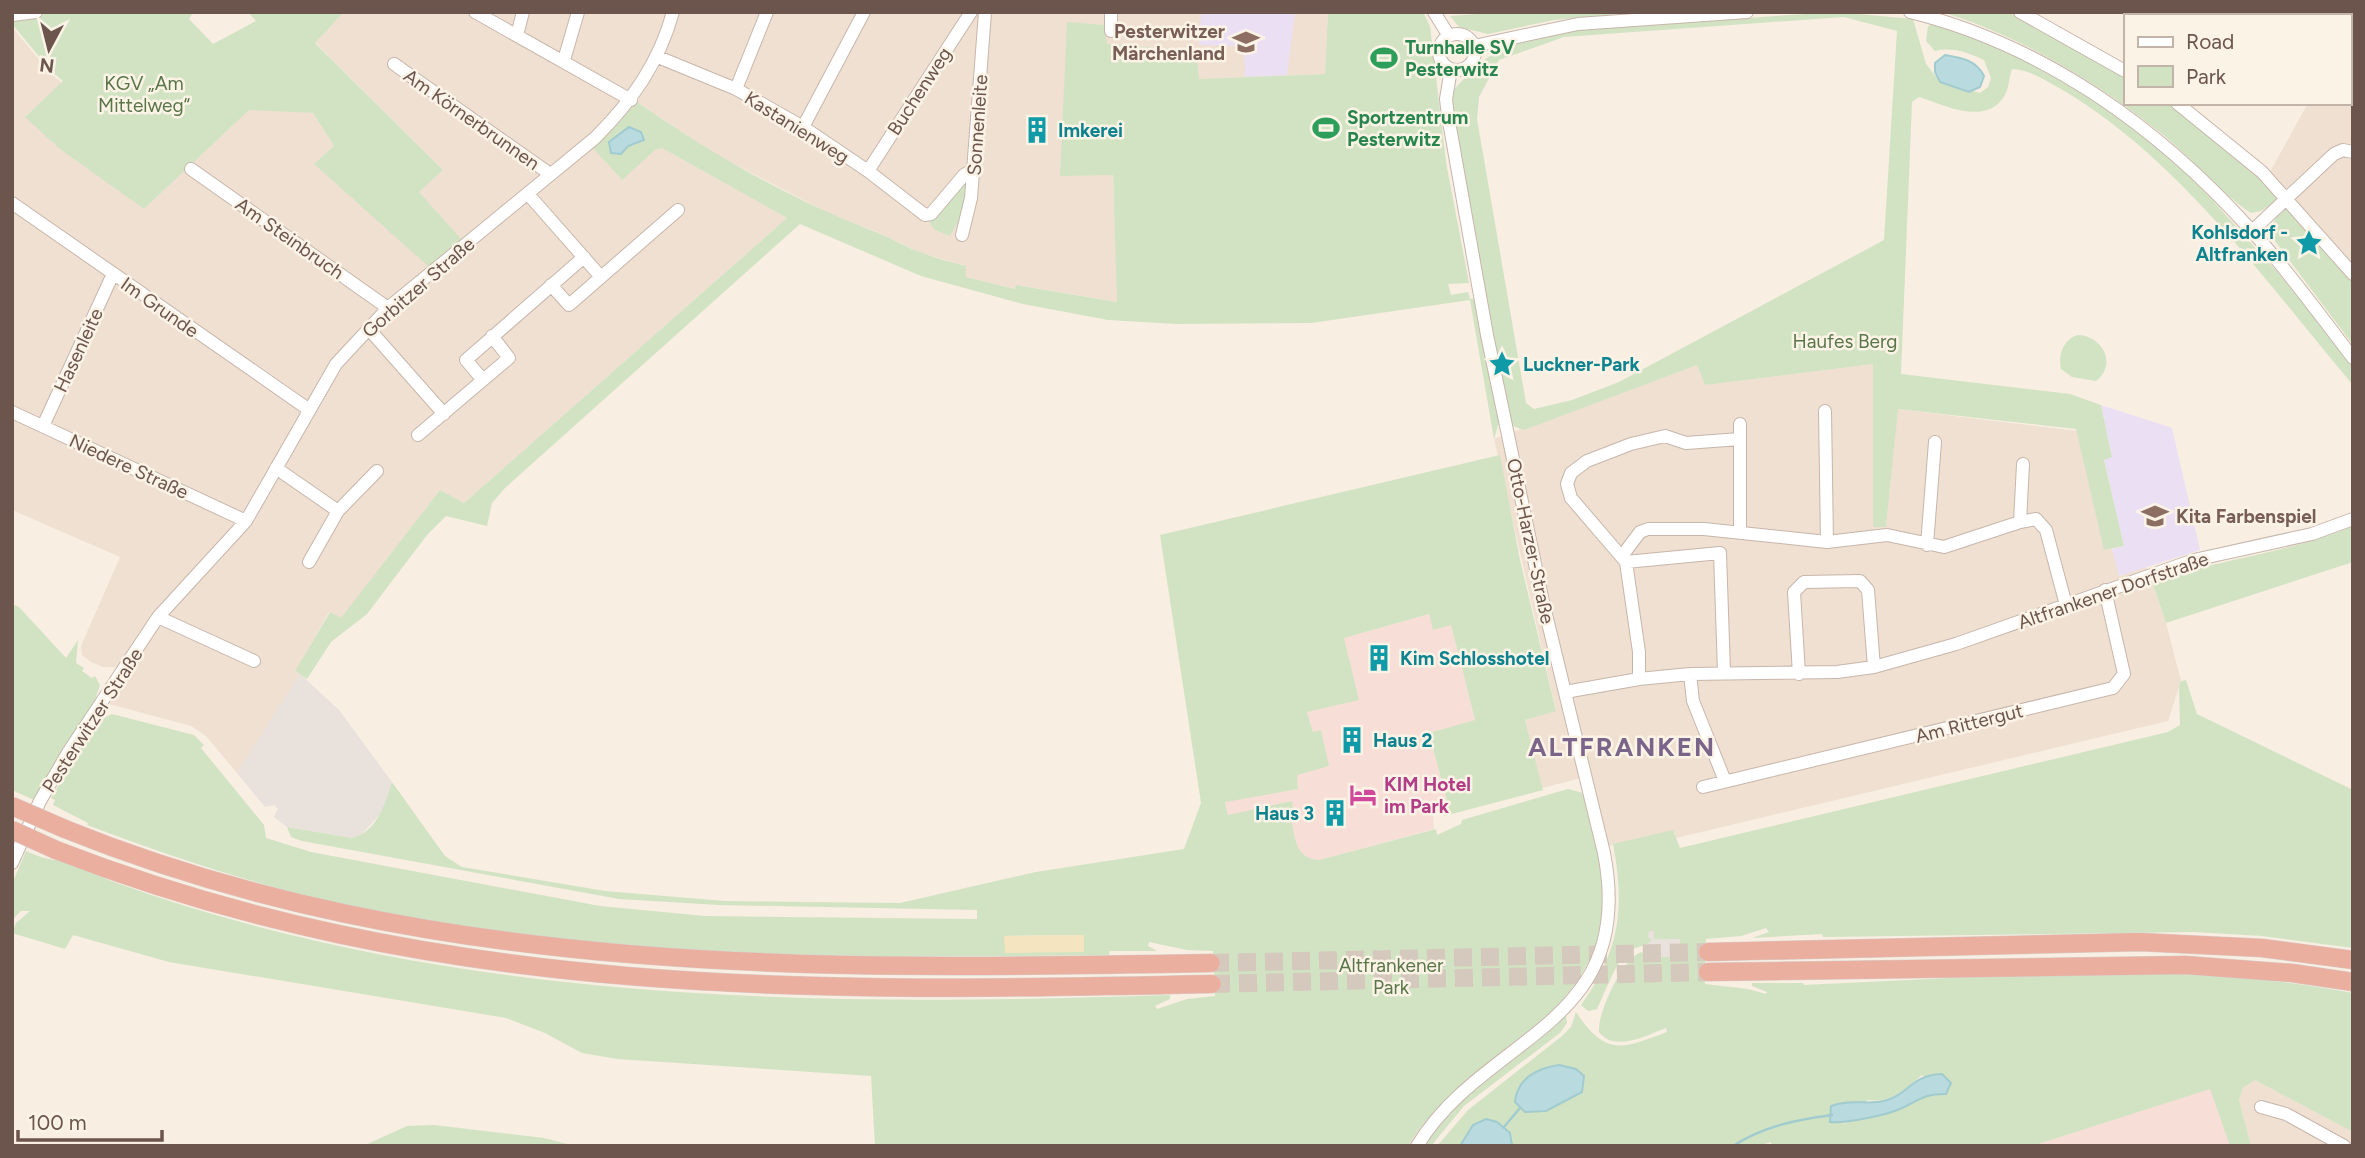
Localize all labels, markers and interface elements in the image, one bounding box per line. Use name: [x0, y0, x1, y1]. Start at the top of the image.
north arrow: [14, 14, 84, 84]
legend: [2124, 14, 2351, 105]
place label: Pesterwitzer Märchenland: [1112, 20, 1225, 65]
school or university icon: Pesterwitzer Märchenland: [1231, 27, 1261, 57]
text: Road: [2186, 29, 2234, 54]
place label: Turnhalle SV Pesterwitz: [1405, 36, 1515, 81]
street label: Buchenweg: [883, 43, 956, 140]
sports icon: Turnhalle SV Pesterwitz: [1369, 43, 1399, 73]
text: N: [38, 53, 56, 78]
street label: Am Körnerbrunnen: [399, 64, 544, 175]
text: Park: [2186, 64, 2227, 89]
park label: KGV „Am Mittelweg“: [98, 72, 190, 117]
street label: Sonnenleite: [962, 74, 993, 176]
street label: Kastanienweg: [740, 86, 853, 169]
place label: Sportzentrum Pesterwitz: [1347, 106, 1468, 151]
sports icon: Sportzentrum Pesterwitz: [1311, 113, 1341, 143]
building icon: Imkerei: [1022, 115, 1052, 145]
place label: Imkerei: [1058, 119, 1123, 142]
street label: Am Steinbruch: [231, 193, 348, 284]
place label: Kohlsdorf - Altfranken: [2191, 221, 2288, 266]
place icon: Kohlsdorf - Altfranken: [2294, 228, 2324, 258]
street label: Gorbitzer Straße: [357, 232, 479, 342]
street label: Im Grunde: [116, 272, 203, 343]
street label: Hasenleite: [49, 304, 108, 396]
park label: Haufes Berg: [1793, 330, 1898, 353]
place icon: Luckner-Park: [1487, 349, 1517, 379]
place label: Luckner-Park: [1523, 353, 1640, 376]
street label: Niedere Straße: [66, 429, 192, 504]
street label: Otto-Harzer-Straße: [1502, 456, 1559, 626]
school or university icon: Kita Farbenspiel: [2140, 501, 2170, 531]
place label: Kita Farbenspiel: [2176, 505, 2317, 528]
street label: Altfrankener Dorfstraße: [2015, 547, 2212, 634]
building icon: Kim Schlosshotel: [1364, 643, 1394, 673]
street label: Pesterwitzer Straße: [37, 644, 148, 797]
place label: Kim Schlosshotel: [1400, 647, 1549, 670]
street label: Am Rittergut: [1913, 699, 2025, 748]
building icon: Haus 2: [1337, 725, 1367, 755]
place label: Haus 2: [1373, 729, 1433, 752]
district label: ALTFRANKEN: [1528, 731, 1716, 763]
place label: KIM Hotel im Park: [1384, 773, 1471, 818]
hotel icon: KIM Hotel im Park: [1348, 780, 1378, 810]
building icon: Haus 3: [1320, 798, 1350, 828]
place label: Haus 3: [1255, 802, 1314, 825]
park label: Altfrankener Park: [1339, 954, 1444, 999]
scale bar: [18, 1098, 161, 1142]
text: 100 m: [28, 1110, 87, 1135]

